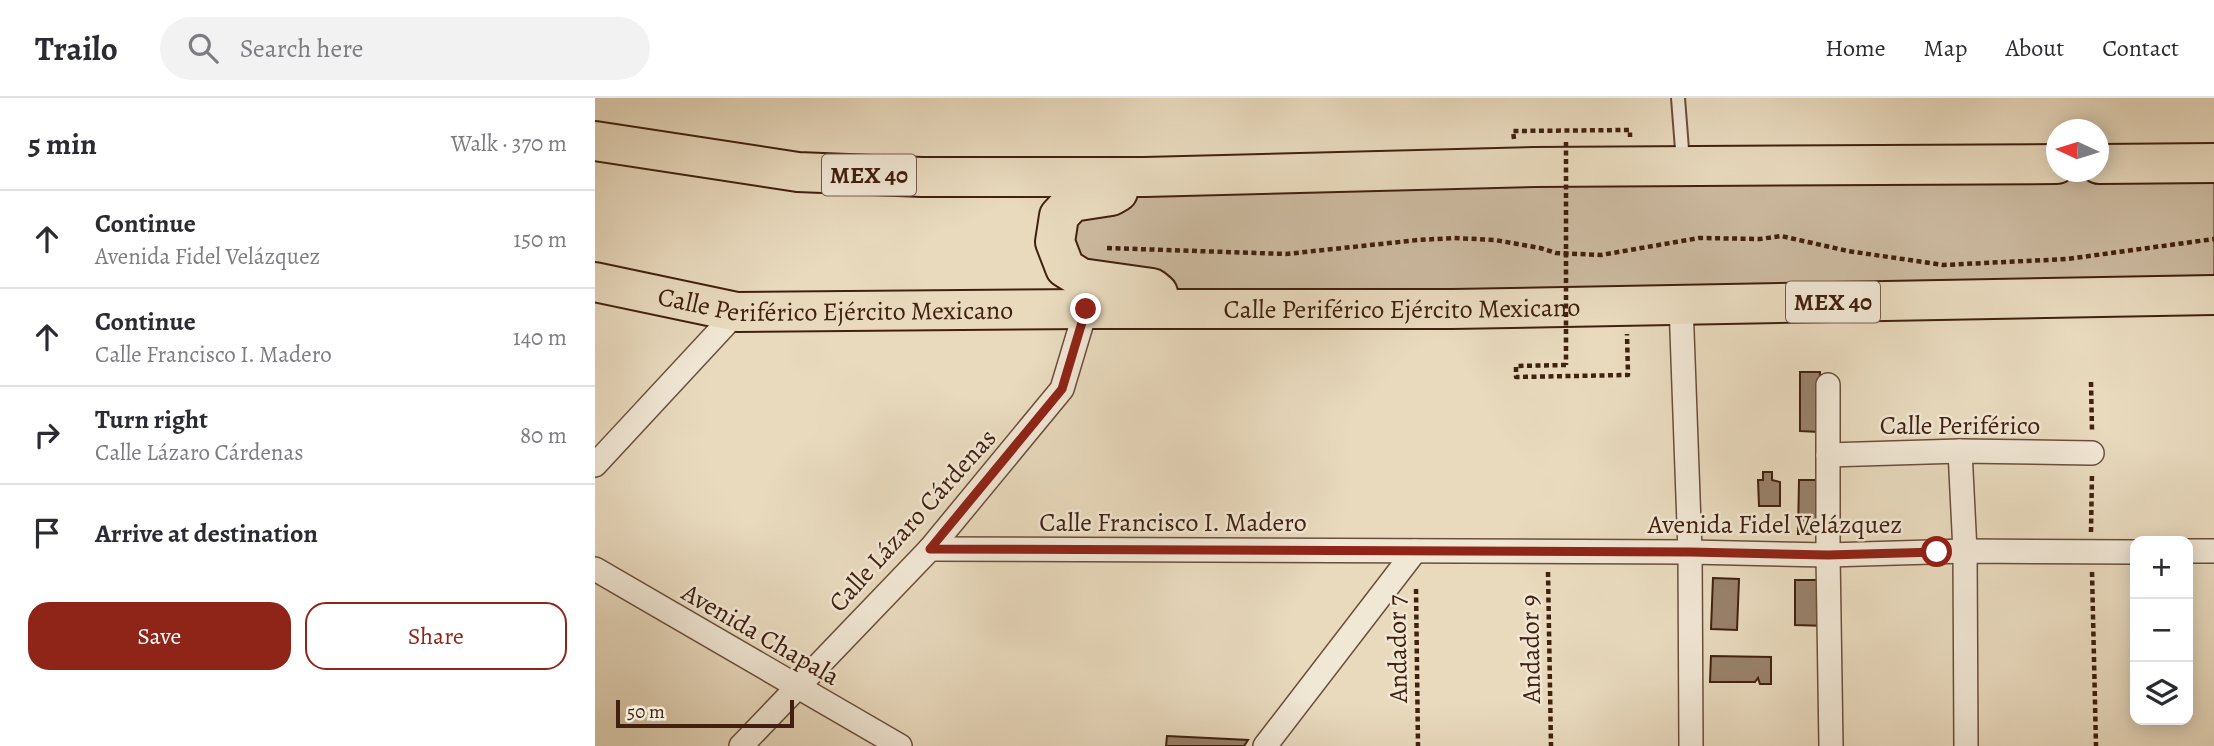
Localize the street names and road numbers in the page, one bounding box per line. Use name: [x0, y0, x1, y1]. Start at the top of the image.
road number: MEX 40: [822, 154, 916, 196]
street label: Calle Periférico Ejército Mexicano: [655, 279, 1013, 330]
road number: MEX 40: [1786, 282, 1880, 322]
street label: Calle Periférico Ejército Mexicano: [1224, 290, 1581, 327]
street label: Calle Periférico: [1880, 408, 2040, 443]
street label: Calle Lázaro Cárdenas: [821, 421, 1004, 620]
street label: Calle Francisco I. Madero: [1039, 505, 1307, 540]
street label: Avenida Fidel Velázquez: [1647, 507, 1902, 542]
street label: Avenida Chapala: [675, 575, 846, 694]
street label: Andador 9: [1512, 594, 1549, 705]
street label: Andador 7: [1379, 595, 1416, 704]

